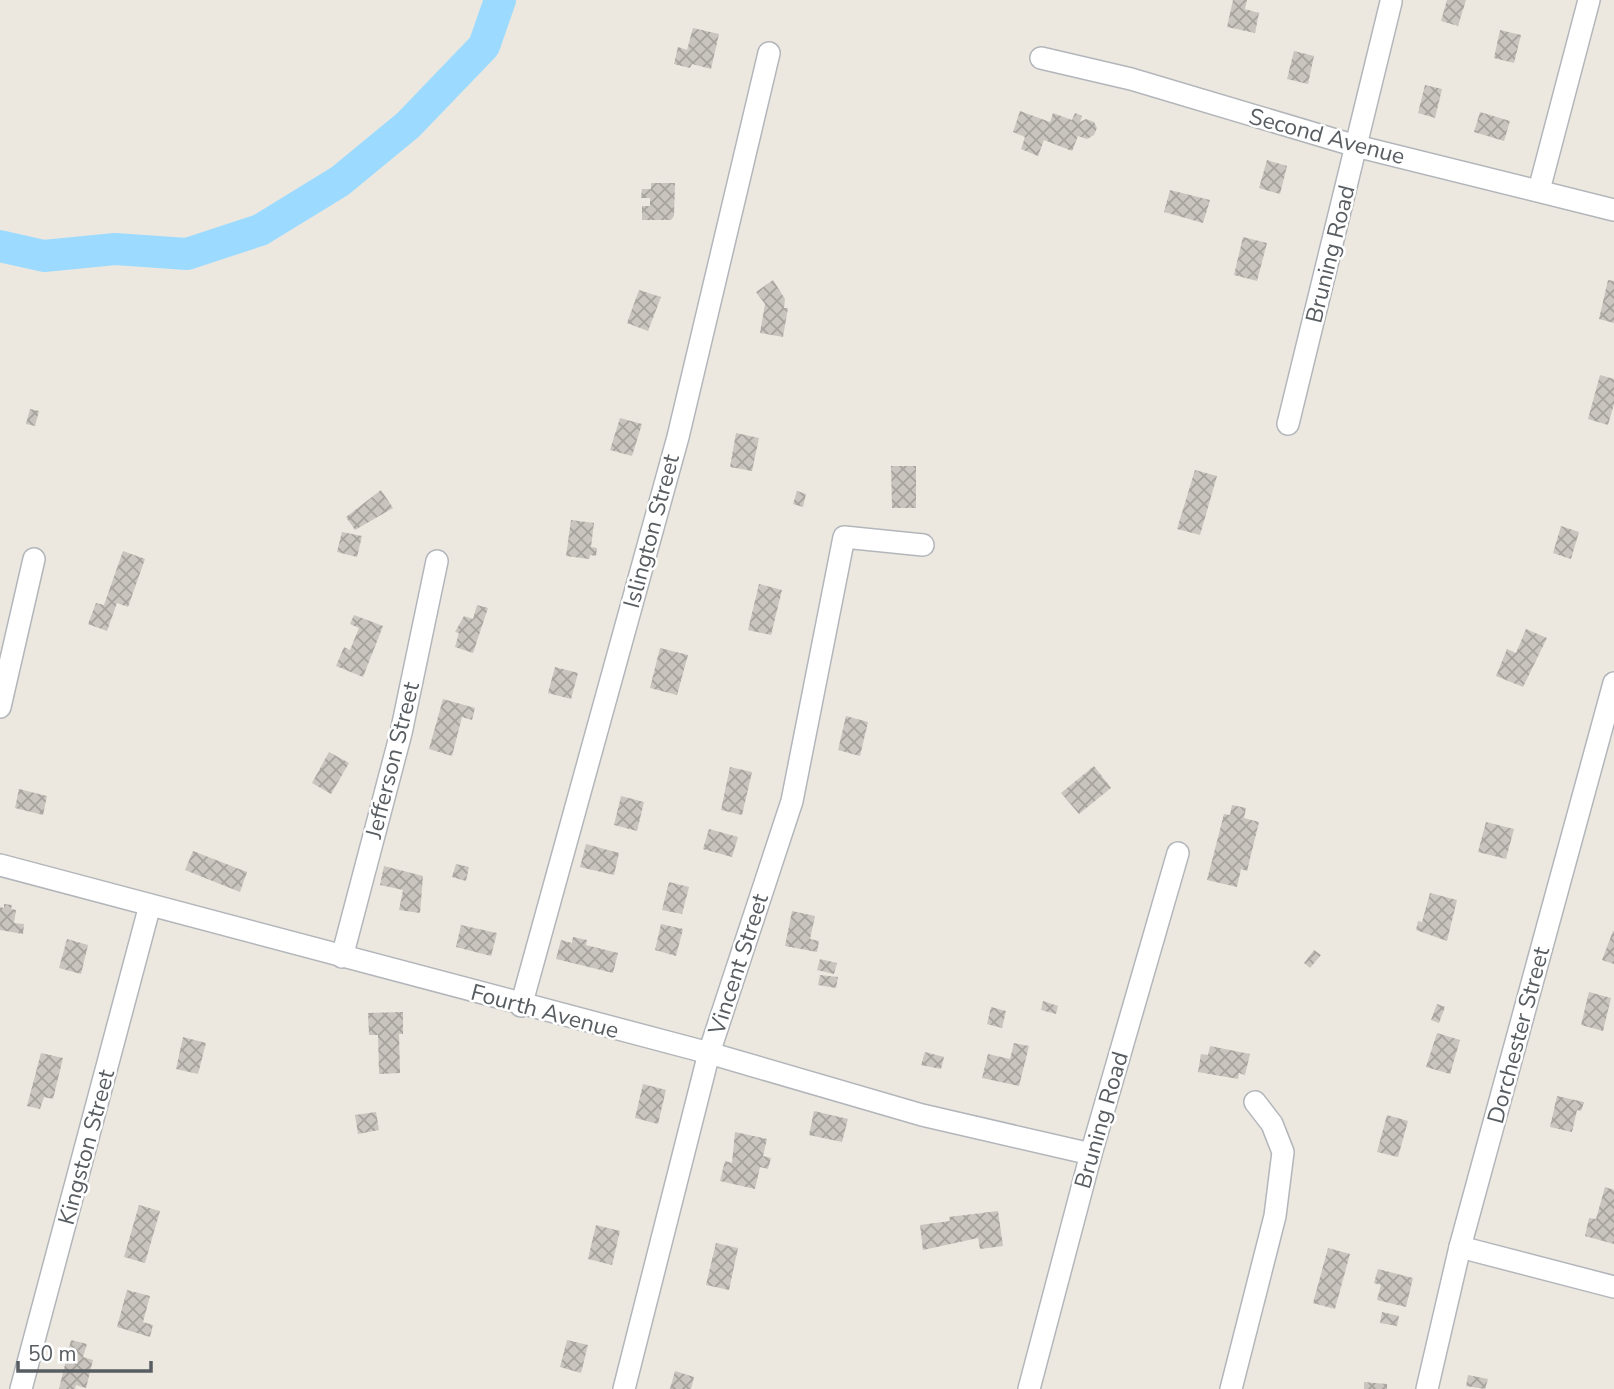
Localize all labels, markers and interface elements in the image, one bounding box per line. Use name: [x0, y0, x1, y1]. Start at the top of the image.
street label: Second Avenue: [1245, 101, 1408, 172]
street label: Bruning Road: [1298, 182, 1363, 326]
street label: Islington Street: [616, 450, 687, 611]
street label: Jefferson Street: [358, 678, 427, 843]
street label: Vincent Street: [701, 889, 776, 1040]
street label: Dorchester Street: [1480, 942, 1557, 1127]
street label: Fourth Avenue: [467, 977, 622, 1046]
street label: Bruning Road: [1067, 1048, 1136, 1192]
street label: Kingston Street: [51, 1065, 122, 1228]
scale bar: [18, 1330, 150, 1374]
text: 50 m: [28, 1340, 77, 1368]

